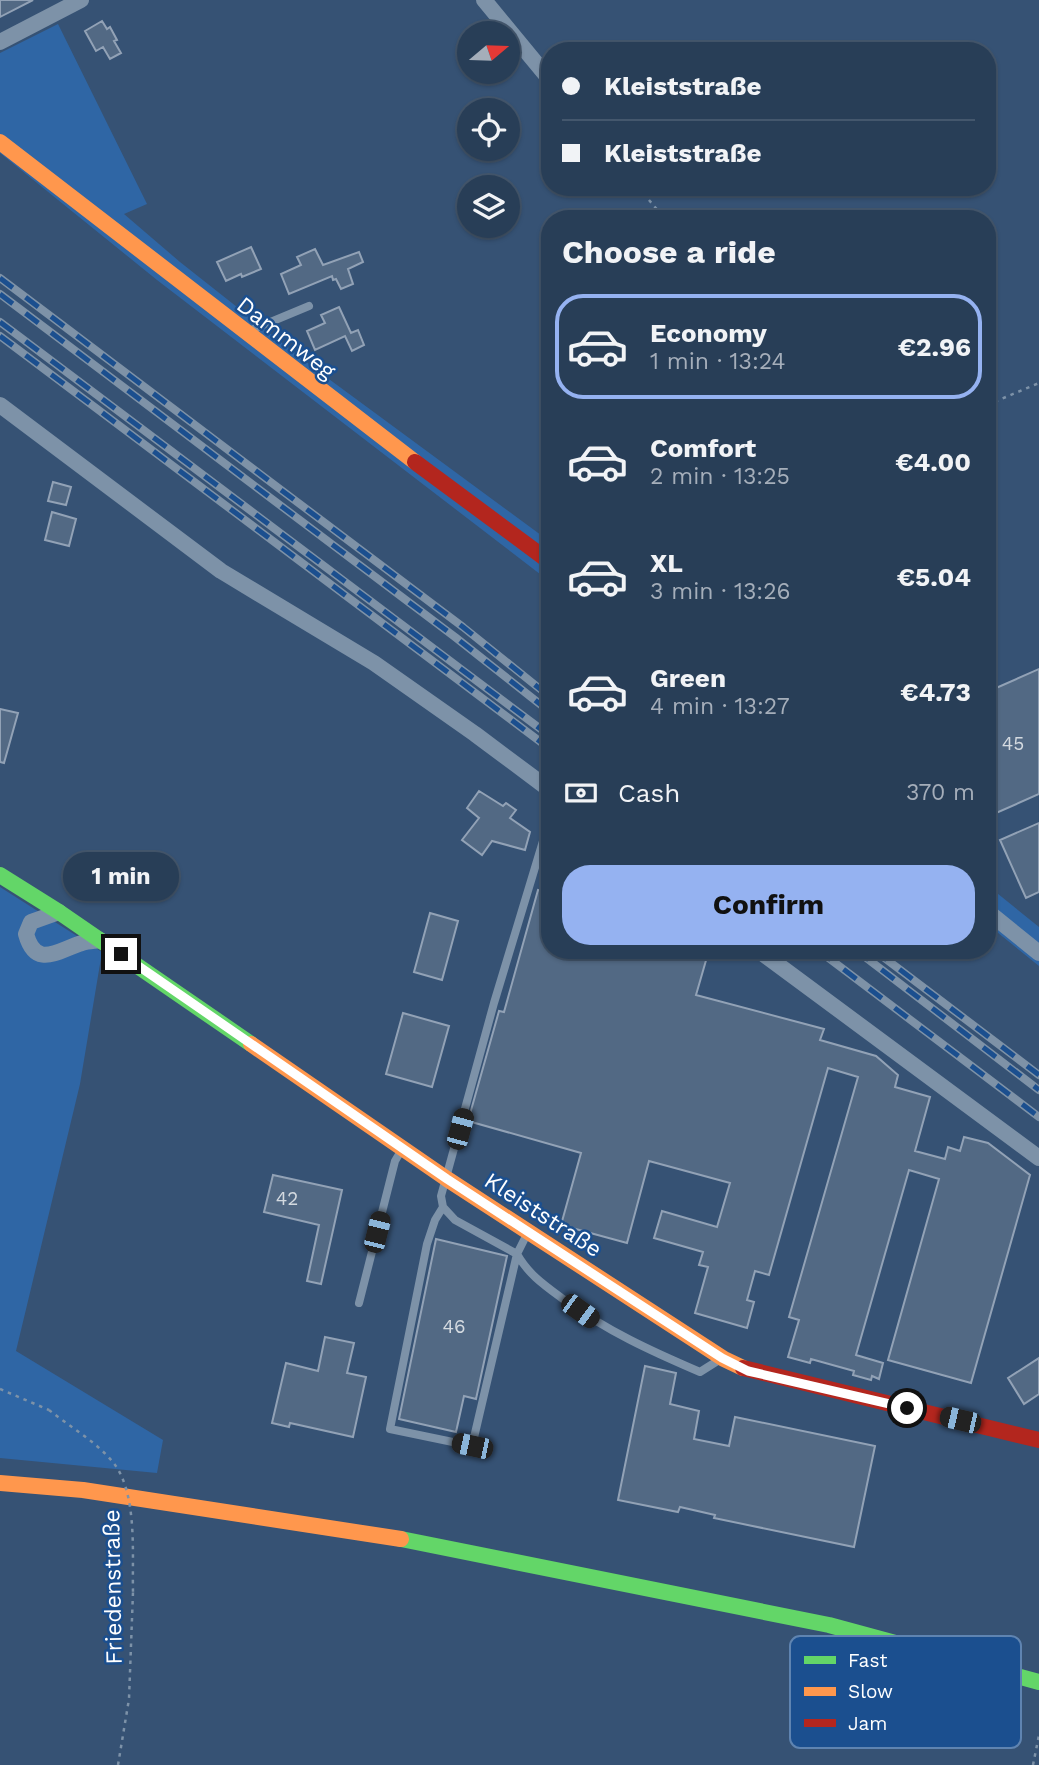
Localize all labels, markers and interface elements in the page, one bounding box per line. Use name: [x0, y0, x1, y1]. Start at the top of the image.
north arrow: [457, 21, 520, 84]
map controls: [457, 21, 520, 238]
text: Kleiststraße: [604, 71, 762, 101]
button: locate: [457, 98, 520, 161]
text: Kleiststraße: [604, 138, 762, 168]
button: layers: [457, 175, 520, 238]
text: Choose a ride: [562, 233, 776, 271]
street label: Dammweg: [231, 291, 341, 385]
icon: car: [566, 315, 629, 378]
text: Economy: [650, 318, 767, 348]
text: €2.96: [898, 332, 971, 362]
text: 1 min · 13:24: [650, 348, 785, 375]
icon: car: [566, 430, 629, 493]
text: Comfort: [650, 433, 756, 463]
text: €4.00: [895, 447, 971, 477]
text: 2 min · 13:25: [650, 463, 790, 490]
icon: car: [566, 545, 629, 608]
text: XL: [650, 548, 683, 578]
text: €5.04: [897, 562, 971, 592]
text: 3 min · 13:26: [650, 578, 791, 605]
icon: car: [566, 660, 629, 723]
text: Green: [650, 663, 726, 693]
text: €4.73: [900, 677, 971, 707]
text: 4 min · 13:27: [650, 693, 790, 720]
house number: 45: [1002, 732, 1024, 755]
icon: cash: [562, 774, 600, 812]
text: Cash: [618, 778, 680, 808]
text: 370 m: [906, 779, 975, 806]
callout: 1 min: [63, 852, 179, 902]
text: 1 min: [91, 863, 151, 890]
button: Confirm: [562, 865, 975, 945]
route end: [105, 938, 137, 970]
car: [445, 1106, 476, 1152]
street label: Kleiststraße: [479, 1167, 607, 1263]
house number: 42: [276, 1187, 298, 1210]
car: [362, 1209, 393, 1255]
car: [557, 1290, 604, 1332]
house number: 46: [442, 1315, 466, 1338]
route start: [891, 1392, 923, 1424]
car: [938, 1405, 983, 1435]
car: [450, 1431, 495, 1461]
street label: Friedenstraße: [98, 1509, 128, 1665]
legend: [790, 1636, 1021, 1748]
text: Fast: [848, 1649, 887, 1672]
text: Slow: [848, 1680, 893, 1703]
text: Jam: [848, 1712, 887, 1735]

